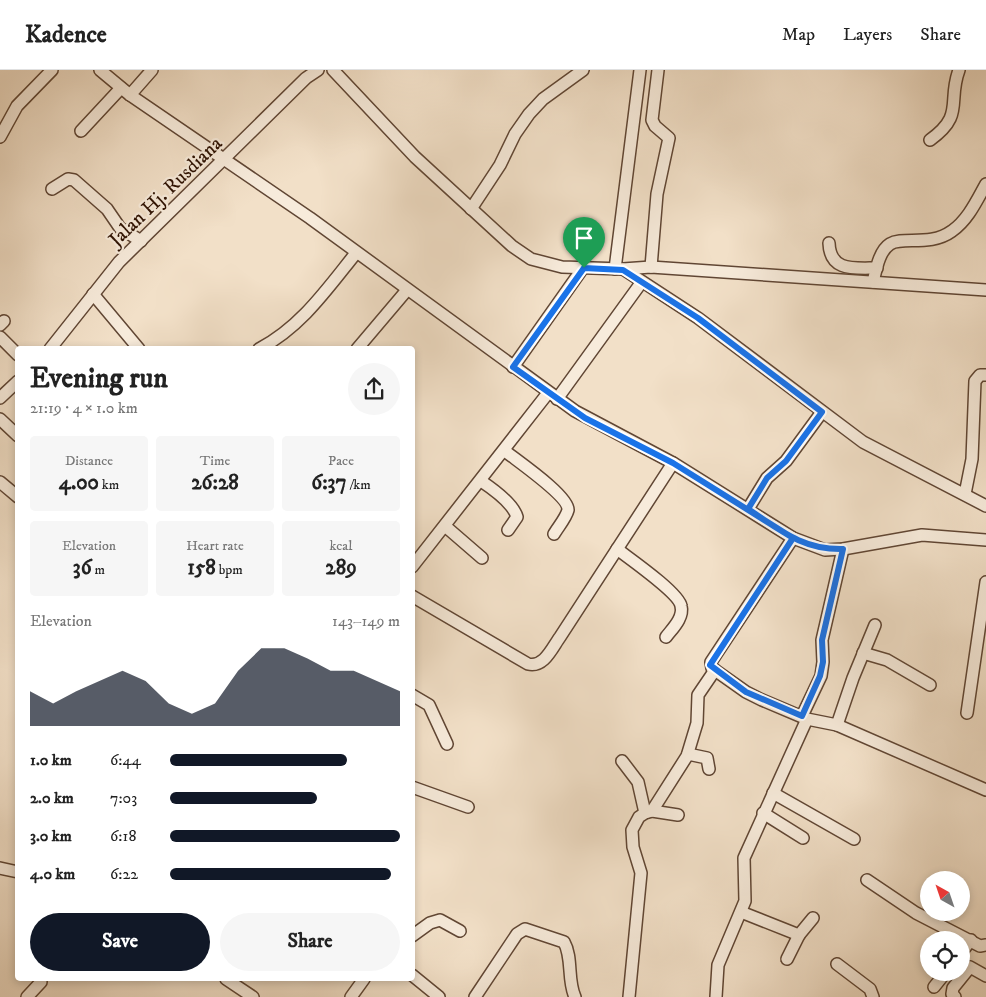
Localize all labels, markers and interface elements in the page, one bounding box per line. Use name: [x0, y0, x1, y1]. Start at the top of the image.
text: Kadence: [25, 20, 107, 50]
text: Map: [782, 24, 815, 46]
text: Layers: [843, 24, 892, 46]
text: Share: [920, 24, 961, 46]
street label: Jalan Hj. Rusdiana: [103, 131, 228, 254]
pin: [563, 217, 605, 268]
icon: arrive: [570, 224, 598, 252]
text: Evening run: [30, 361, 168, 396]
button: share: [348, 363, 400, 415]
text: 21:19 · 4 × 1.0 km: [30, 398, 138, 418]
text: Distance: [65, 452, 113, 470]
text: Time: [200, 452, 230, 470]
text: Pace: [328, 452, 354, 470]
text: 4.00: [59, 470, 99, 496]
text: 26:28: [191, 470, 239, 496]
text: 6:37: [311, 470, 347, 496]
text: km: [99, 476, 119, 494]
text: /km: [347, 476, 371, 494]
text: Elevation: [62, 537, 116, 555]
text: Heart rate: [186, 537, 244, 555]
text: kcal: [330, 537, 352, 555]
text: 36: [73, 555, 92, 581]
text: 158: [187, 555, 216, 581]
text: 289: [325, 555, 357, 581]
text: m: [92, 561, 105, 579]
text: bpm: [216, 561, 243, 579]
text: Elevation: [30, 611, 92, 631]
text: 143–149 m: [332, 611, 400, 631]
text: 1.0 km: [30, 750, 72, 770]
text: 6:44: [110, 750, 141, 770]
text: 2.0 km: [30, 788, 74, 808]
text: 7:03: [110, 788, 137, 808]
text: 3.0 km: [30, 826, 72, 846]
text: 6:18: [110, 826, 136, 846]
text: 4.0 km: [30, 864, 75, 884]
text: 6:22: [110, 864, 138, 884]
north arrow: [920, 871, 970, 921]
map controls: [920, 871, 970, 981]
button: Save: [30, 913, 210, 971]
button: Share: [220, 913, 400, 971]
button: locate: [920, 931, 970, 981]

